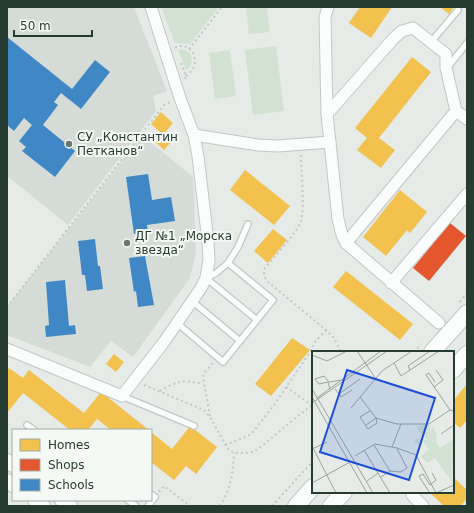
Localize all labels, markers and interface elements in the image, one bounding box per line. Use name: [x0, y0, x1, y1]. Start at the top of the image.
scale bar: [14, 12, 92, 38]
text: 50 m: [20, 19, 51, 33]
place label: СУ „Константин Петканов“: [77, 130, 178, 158]
marker: СУ „Константин Петканов“: [64, 139, 74, 149]
place label: ДГ №1 „Морска звезда“: [135, 229, 232, 257]
marker: ДГ №1 „Морска звезда“: [122, 238, 132, 248]
inset map: [312, 351, 454, 493]
legend: [12, 429, 152, 501]
text: Homes: [48, 438, 90, 452]
text: Shops: [48, 458, 84, 472]
text: Schools: [48, 478, 94, 492]

